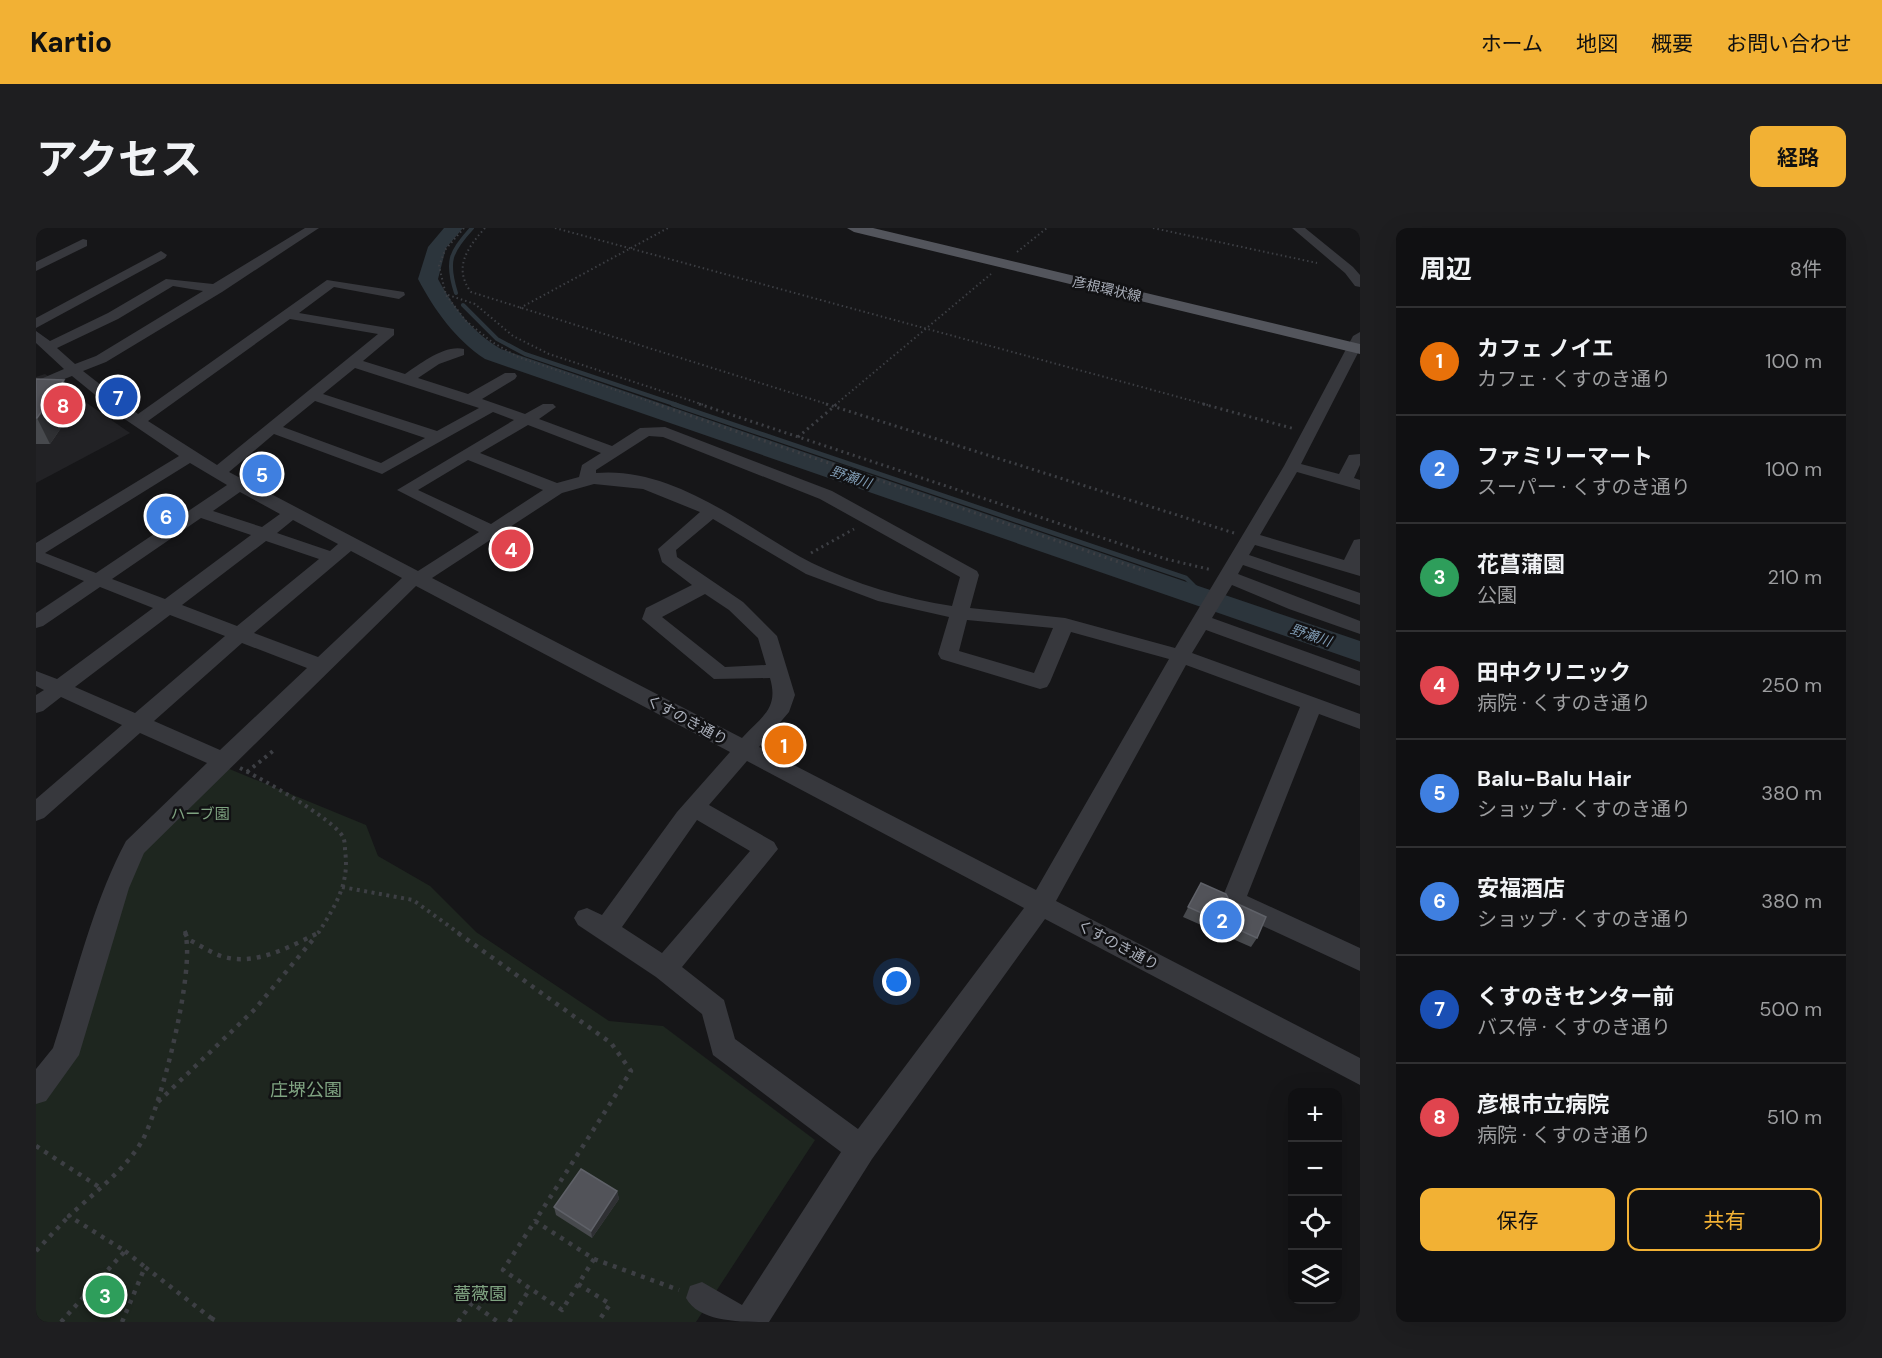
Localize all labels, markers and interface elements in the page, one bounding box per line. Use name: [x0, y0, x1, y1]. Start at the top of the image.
text: Kartio: [30, 24, 112, 61]
text: ホーム: [1481, 30, 1543, 58]
text: 地図: [1576, 30, 1618, 58]
text: 概要: [1651, 30, 1693, 58]
text: お問い合わせ: [1726, 30, 1852, 58]
button: 経路: [1750, 126, 1846, 187]
text: アクセス: [36, 132, 202, 187]
text: 周辺: [1420, 252, 1472, 286]
text: 8件: [1790, 256, 1822, 282]
street label: 彦根環状線: [1071, 272, 1143, 306]
text: カフェ ノイエ: [1477, 334, 1614, 363]
text: 1: [1436, 348, 1443, 374]
text: 100 m: [1765, 348, 1822, 374]
text: カフェ · くすのき通り: [1477, 366, 1671, 392]
pin: 7: [98, 374, 137, 420]
pin: 8: [44, 382, 82, 428]
text: ファミリーマート: [1477, 442, 1653, 471]
pin: 5: [242, 452, 282, 496]
text: 2: [1434, 456, 1445, 482]
text: 100 m: [1765, 456, 1822, 482]
water label: 野瀬川: [828, 462, 876, 493]
text: スーパー · くすのき通り: [1477, 474, 1691, 500]
pin: 6: [146, 494, 186, 538]
pin: 4: [492, 526, 530, 572]
text: 花菖蒲園: [1477, 550, 1565, 579]
text: 3: [1433, 564, 1446, 590]
text: 210 m: [1767, 564, 1822, 590]
text: 公園: [1477, 582, 1517, 608]
water label: 野瀬川: [1288, 620, 1336, 651]
text: 田中クリニック: [1477, 658, 1631, 687]
text: 4: [1433, 672, 1446, 698]
text: 250 m: [1761, 672, 1822, 698]
street label: くすのき通り: [643, 690, 731, 750]
text: 病院 · くすのき通り: [1477, 690, 1651, 716]
pin: 1: [764, 722, 804, 768]
text: Balu-Balu Hair: [1477, 764, 1631, 793]
text: 5: [1433, 780, 1446, 806]
text: 380 m: [1761, 780, 1822, 806]
text: ショップ · くすのき通り: [1477, 796, 1691, 822]
park label: ハーブ園: [170, 804, 230, 824]
text: 安福酒店: [1477, 874, 1565, 903]
text: 6: [1433, 888, 1446, 914]
text: 380 m: [1761, 888, 1822, 914]
pin: 2: [1202, 898, 1242, 942]
text: ショップ · くすのき通り: [1477, 906, 1691, 932]
street label: くすのき通り: [1074, 915, 1162, 975]
your location: [882, 967, 911, 996]
text: くすのきセンター前: [1477, 982, 1674, 1011]
text: 7: [1434, 996, 1445, 1022]
text: 500 m: [1759, 996, 1822, 1022]
text: バス停 · くすのき通り: [1477, 1014, 1671, 1040]
park label: 庄堺公園: [270, 1078, 342, 1102]
map controls: [1288, 1088, 1342, 1304]
button: +: [1288, 1088, 1342, 1142]
text: 彦根市立病院: [1477, 1090, 1609, 1119]
text: 8: [1433, 1104, 1446, 1130]
text: 510 m: [1767, 1104, 1822, 1130]
text: 病院 · くすのき通り: [1477, 1122, 1651, 1148]
button: −: [1288, 1142, 1342, 1196]
button: 保存: [1420, 1188, 1615, 1251]
button: 共有: [1627, 1188, 1822, 1251]
button: locate: [1288, 1196, 1342, 1250]
button: layers: [1288, 1250, 1342, 1304]
pin: 3: [86, 1272, 124, 1318]
park label: 薔薇園: [453, 1282, 507, 1306]

